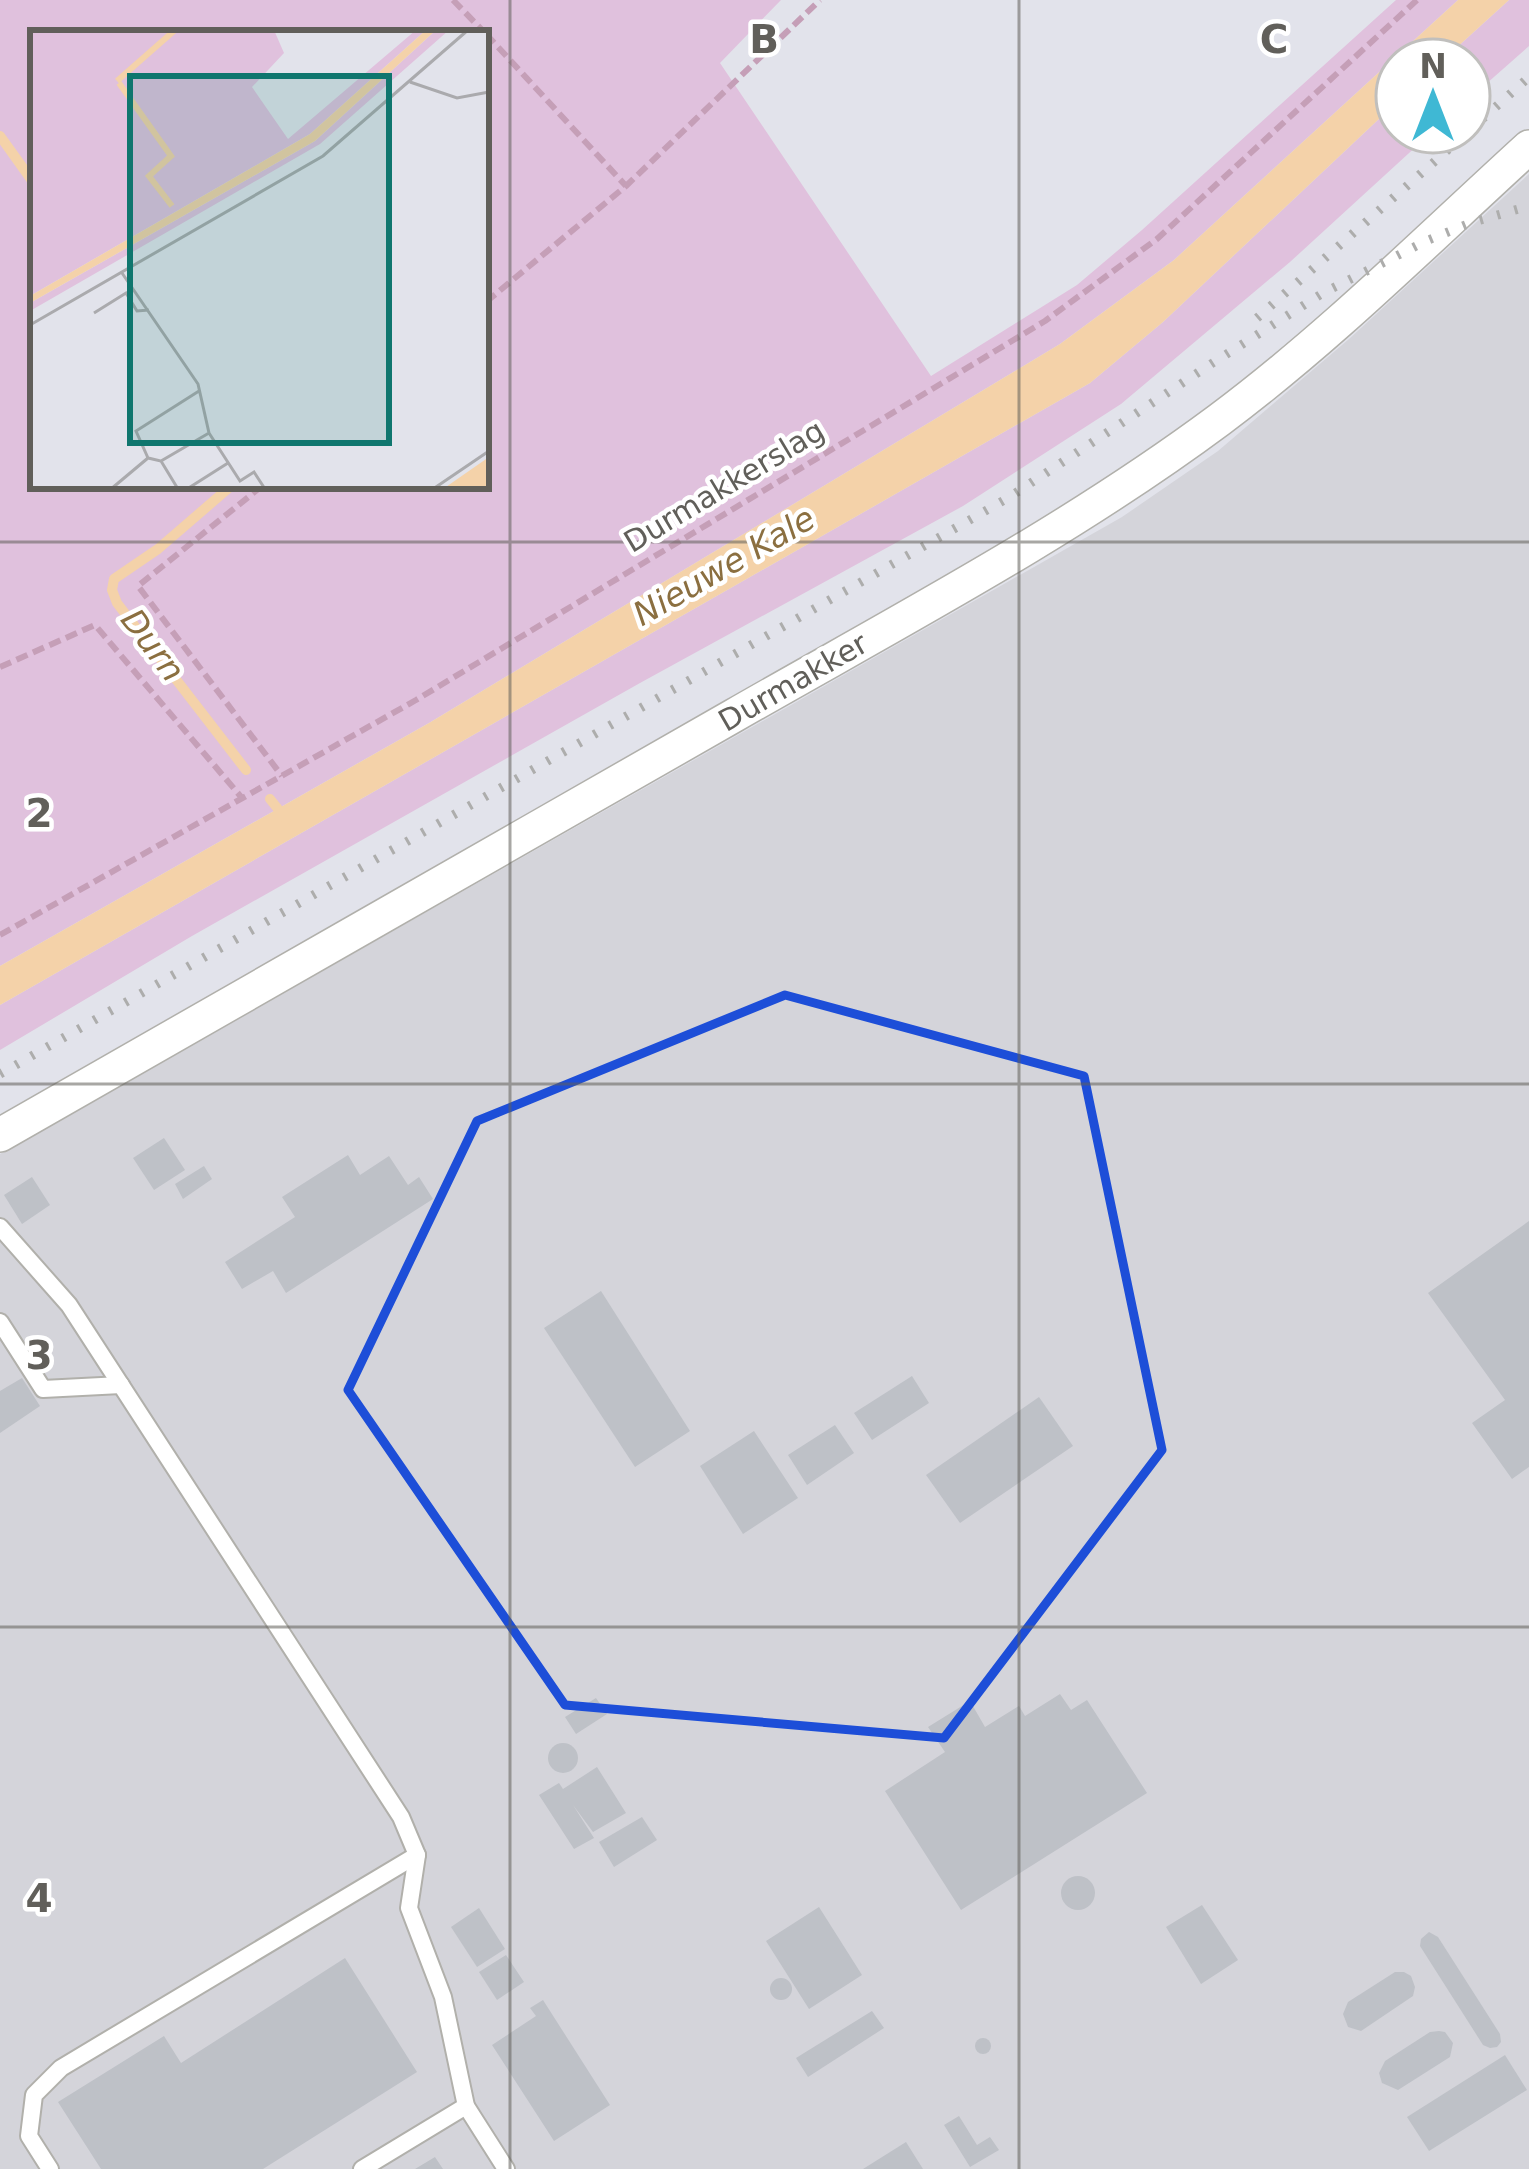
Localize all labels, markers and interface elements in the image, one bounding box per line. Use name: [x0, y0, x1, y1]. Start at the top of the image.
text: B: [749, 17, 779, 62]
text: C: [1260, 17, 1288, 62]
inset map: [30, 30, 489, 489]
north arrow: [1373, 36, 1493, 156]
text: N: [1419, 47, 1447, 86]
street label: Durmakkerslag: [618, 412, 830, 560]
water label: Nieuwe Kale: [626, 498, 822, 634]
water label: Durn: [113, 601, 193, 689]
street label: Durmakker: [712, 625, 874, 739]
text: 2: [25, 791, 53, 836]
text: 3: [25, 1333, 53, 1378]
text: 4: [25, 1876, 53, 1921]

